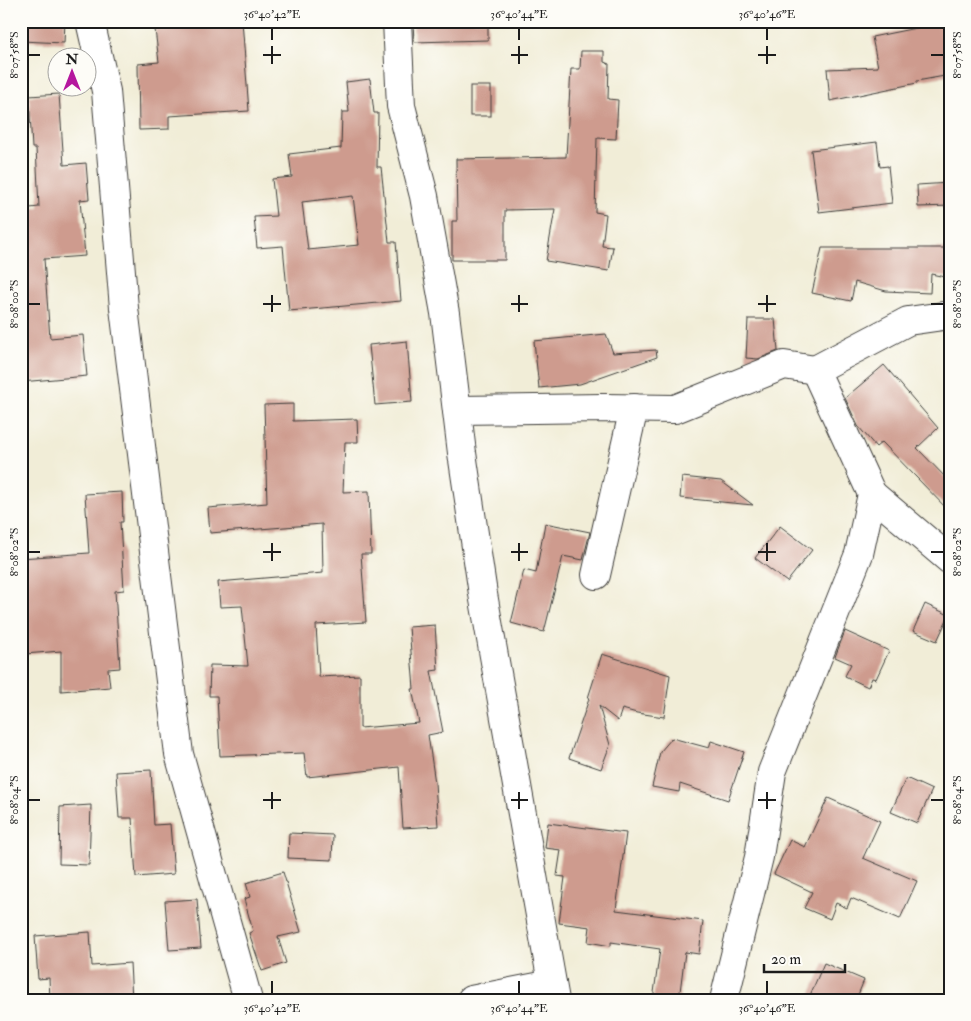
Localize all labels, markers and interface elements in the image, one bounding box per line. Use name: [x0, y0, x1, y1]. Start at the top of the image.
text: 36°40'42"E: [243, 7, 301, 22]
text: 36°40'44"E: [490, 7, 548, 22]
text: 36°40'46"E: [739, 7, 796, 22]
text: 8°07'58"S: [7, 31, 22, 79]
text: 8°07'58"S: [950, 31, 965, 79]
north arrow: [48, 48, 98, 98]
text: N: [65, 51, 79, 68]
text: 8°08'00"S: [7, 280, 22, 328]
text: 8°08'00"S: [950, 280, 965, 328]
text: 8°08'02"S: [7, 528, 22, 576]
text: 8°08'02"S: [950, 528, 965, 576]
text: 8°08'04"S: [7, 775, 22, 825]
text: 8°08'04"S: [950, 775, 965, 825]
scale bar: [764, 941, 845, 973]
text: 20 m: [771, 950, 801, 969]
text: 36°40'42"E: [243, 1001, 301, 1016]
text: 36°40'44"E: [490, 1001, 548, 1016]
text: 36°40'46"E: [739, 1001, 796, 1016]

